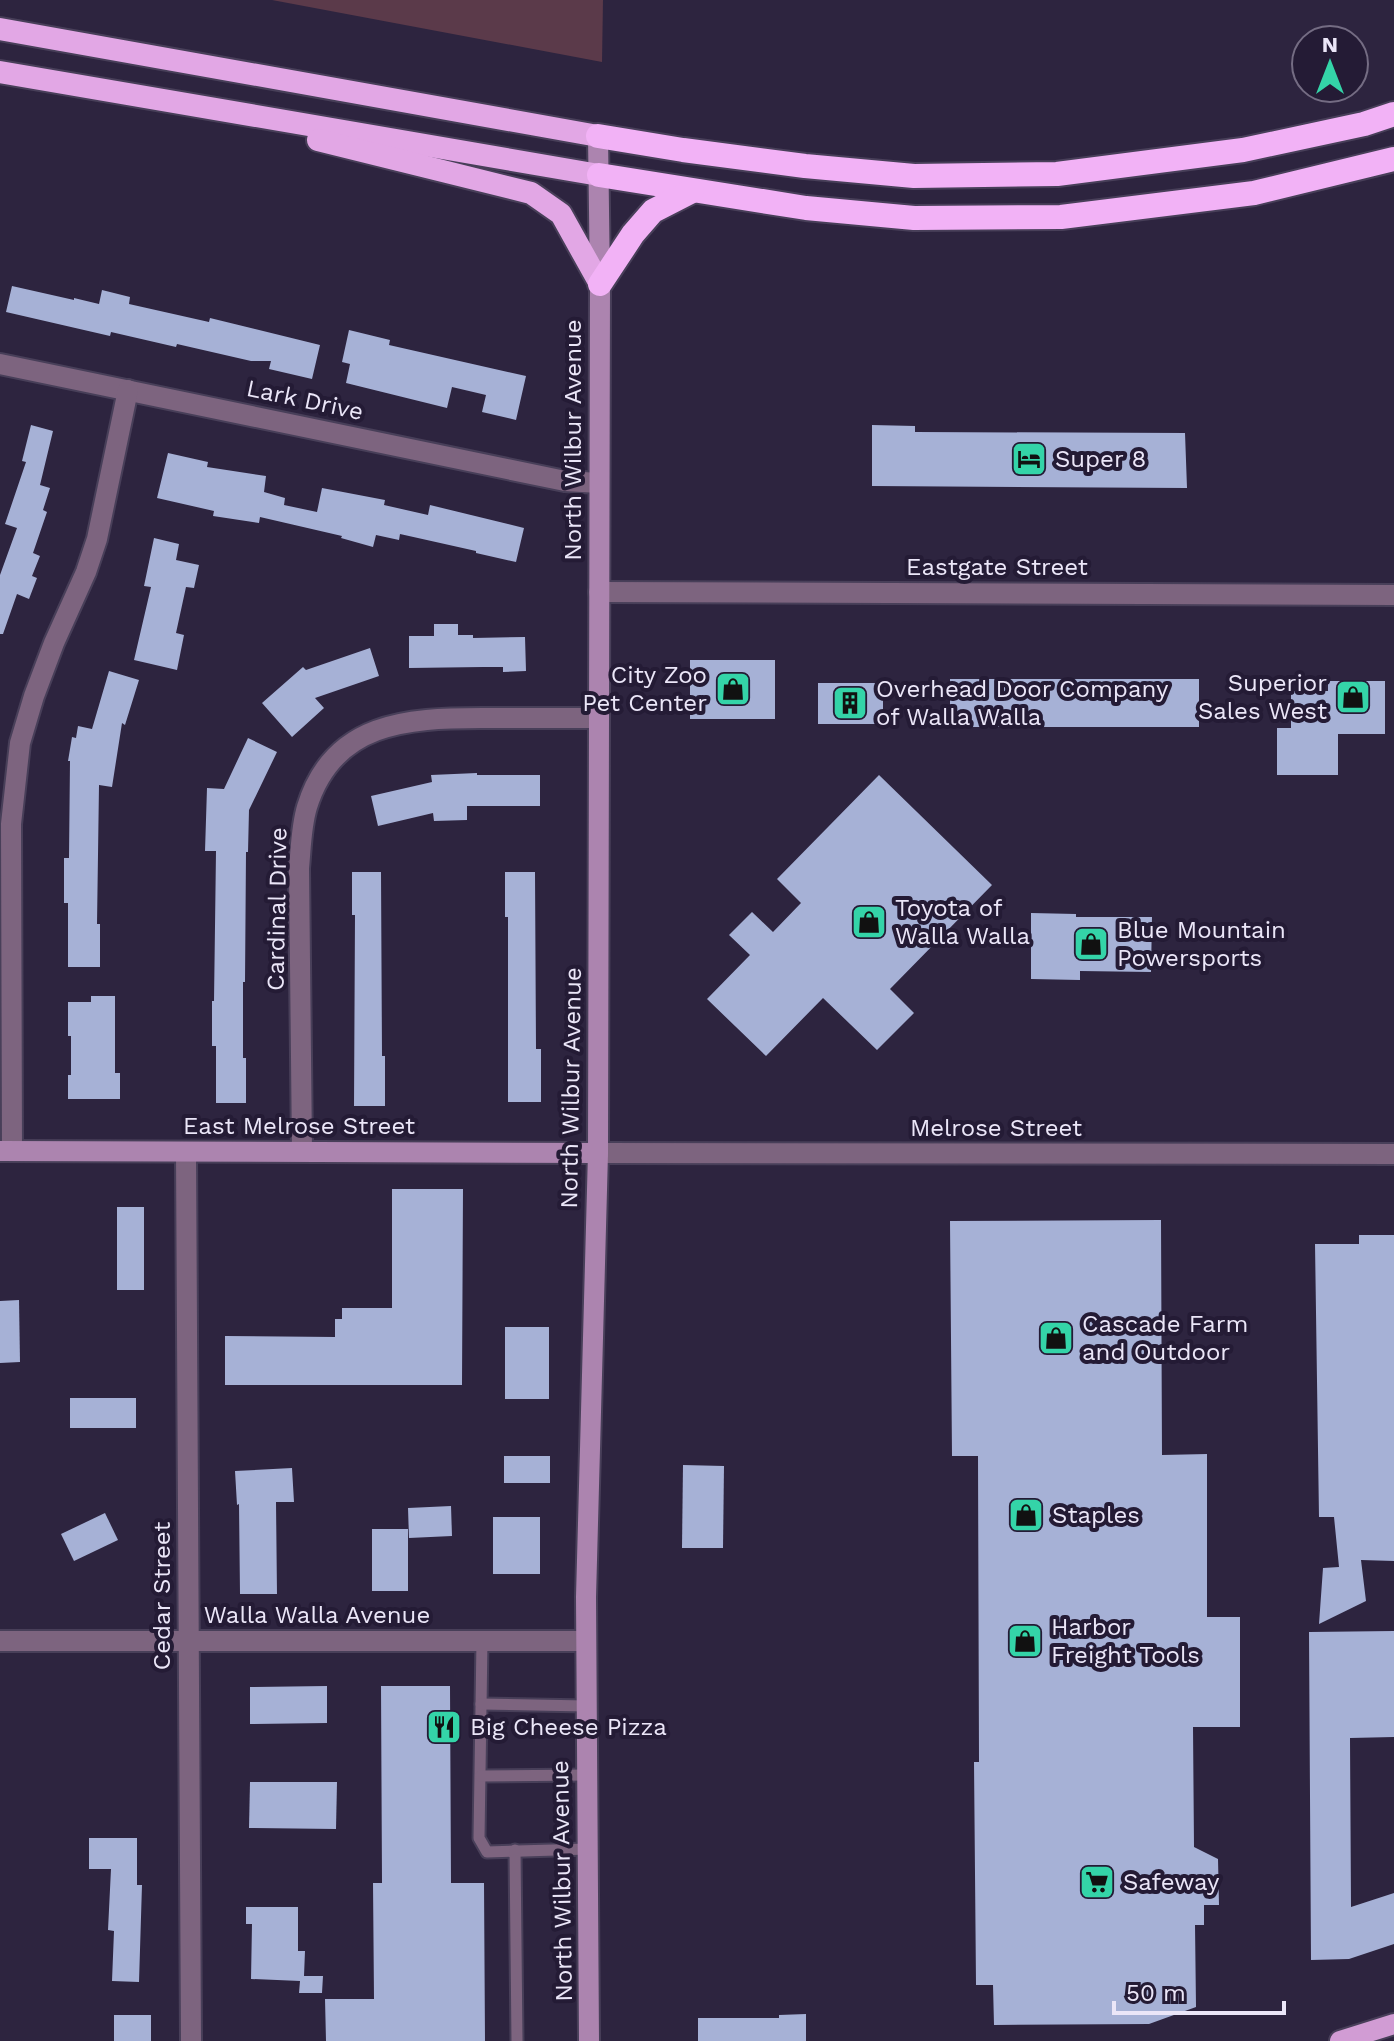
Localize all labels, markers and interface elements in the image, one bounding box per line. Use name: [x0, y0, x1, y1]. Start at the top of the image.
north arrow: [1290, 24, 1370, 104]
text: N: [1322, 32, 1338, 57]
street label: North Wilbur Avenue: [559, 319, 587, 561]
street label: Lark Drive: [244, 374, 366, 426]
hotel icon: Super 8: [1010, 440, 1048, 478]
place label: Super 8: [1055, 445, 1146, 473]
street label: Eastgate Street: [906, 553, 1088, 581]
place label: City Zoo Pet Center: [582, 661, 707, 717]
place label: Superior Sales West: [1198, 669, 1327, 725]
shop icon: City Zoo Pet Center: [714, 670, 752, 708]
place label: Overhead Door Company of Walla Walla: [876, 675, 1169, 731]
shop icon: Superior Sales West: [1334, 678, 1372, 716]
building icon: Overhead Door Company of Walla Walla: [831, 684, 869, 722]
street label: Cardinal Drive: [262, 827, 292, 991]
place label: Toyota of Walla Walla: [895, 894, 1030, 950]
shop icon: Toyota of Walla Walla: [850, 903, 888, 941]
place label: Blue Mountain Powersports: [1117, 916, 1286, 972]
shop icon: Blue Mountain Powersports: [1072, 925, 1110, 963]
street label: North Wilbur Avenue: [555, 967, 587, 1209]
street label: East Melrose Street: [183, 1112, 415, 1140]
street label: Melrose Street: [910, 1114, 1082, 1142]
place label: Cascade Farm and Outdoor: [1082, 1310, 1248, 1366]
shop icon: Cascade Farm and Outdoor: [1037, 1319, 1075, 1357]
shop icon: Staples: [1007, 1496, 1045, 1534]
place label: Staples: [1052, 1501, 1140, 1529]
street label: Cedar Street: [148, 1522, 176, 1670]
street label: Walla Walla Avenue: [204, 1601, 430, 1629]
place label: Harbor Freight Tools: [1051, 1613, 1200, 1669]
shop icon: Harbor Freight Tools: [1006, 1622, 1044, 1660]
restaurant icon: Big Cheese Pizza: [425, 1708, 463, 1746]
place label: Big Cheese Pizza: [470, 1713, 667, 1741]
street label: North Wilbur Avenue: [546, 1760, 578, 2002]
supermarket icon: Safeway: [1078, 1863, 1116, 1901]
place label: Safeway: [1123, 1868, 1220, 1896]
scale bar: [1114, 1965, 1284, 2015]
text: 50 m: [1126, 1979, 1186, 2007]

